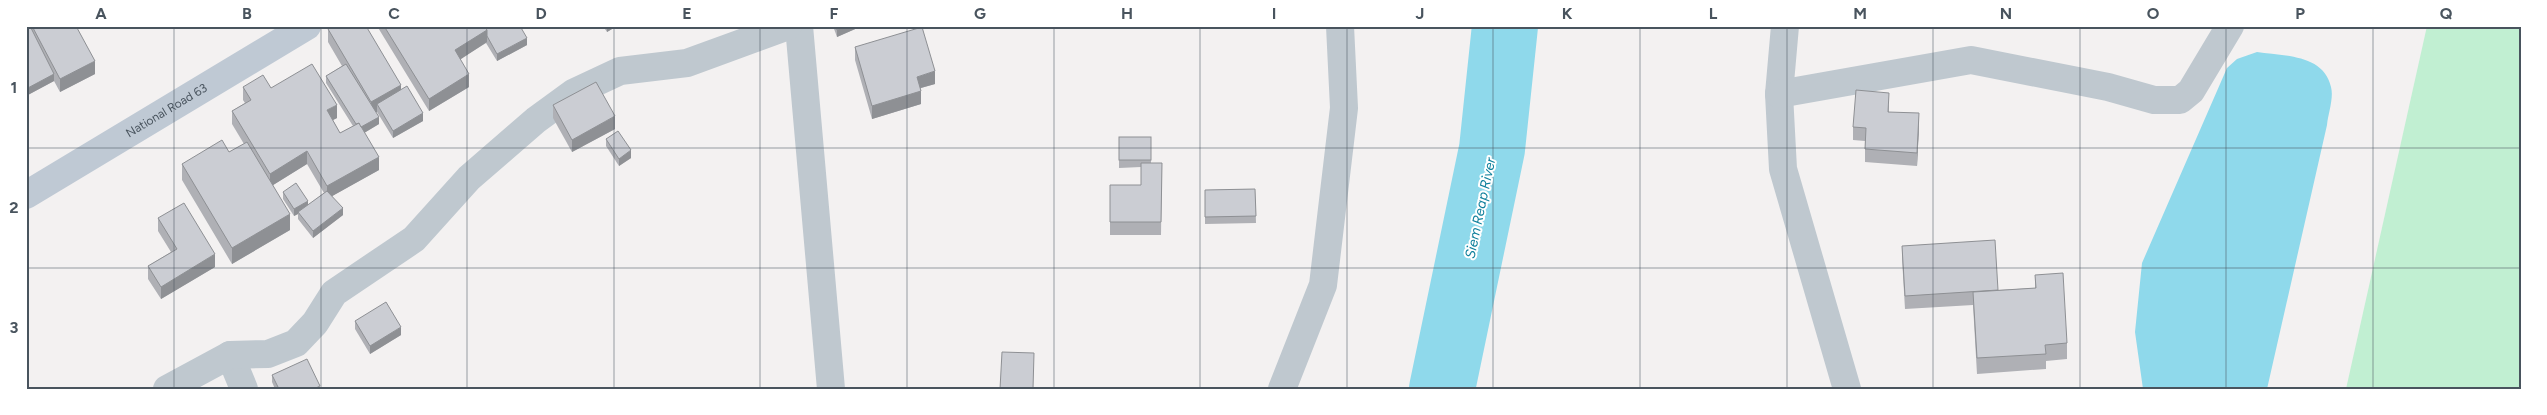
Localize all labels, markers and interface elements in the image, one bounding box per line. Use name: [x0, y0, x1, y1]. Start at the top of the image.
text: A: [95, 4, 107, 23]
text: B: [242, 4, 252, 23]
text: C: [388, 4, 400, 23]
text: D: [535, 4, 547, 23]
text: E: [682, 4, 692, 23]
text: F: [830, 4, 839, 23]
text: G: [974, 4, 986, 23]
text: H: [1121, 4, 1133, 23]
text: I: [1272, 4, 1276, 23]
text: J: [1416, 4, 1424, 23]
text: K: [1562, 4, 1573, 23]
text: L: [1709, 4, 1718, 23]
text: M: [1853, 4, 1867, 23]
text: N: [2000, 4, 2012, 23]
text: O: [2147, 4, 2160, 23]
text: P: [2295, 4, 2305, 23]
text: Q: [2440, 4, 2453, 23]
text: 1: [11, 78, 17, 97]
street label: National Road 63: [123, 81, 210, 140]
water label: Siem Reap River: [1461, 155, 1500, 260]
text: 2: [9, 198, 19, 217]
text: 3: [10, 318, 19, 337]

